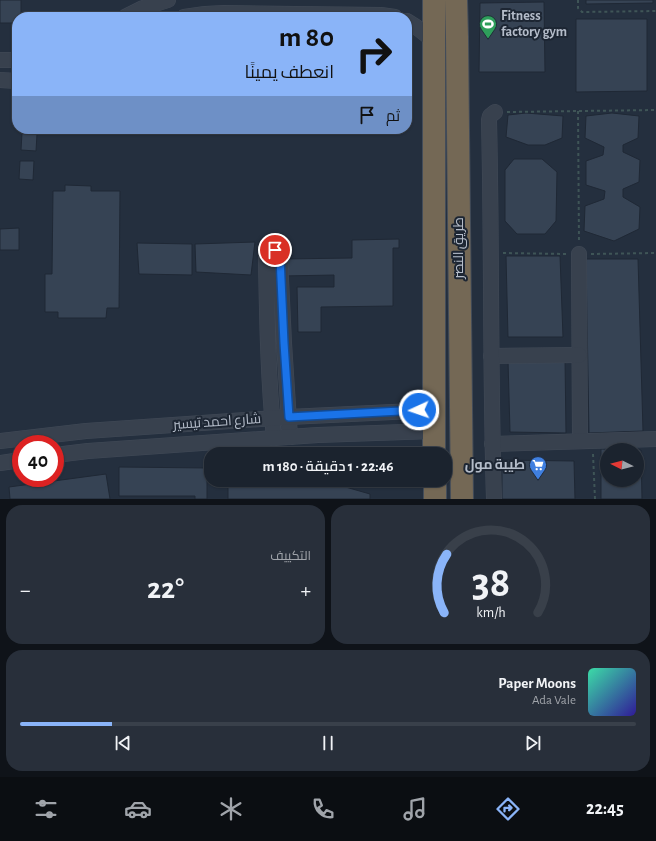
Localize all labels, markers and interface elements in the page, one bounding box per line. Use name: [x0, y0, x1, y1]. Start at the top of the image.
place label: Fitness factory gym: [501, 9, 567, 39]
sports icon: Fitness factory gym: [478, 14, 498, 39]
text: 80 m: [279, 24, 334, 52]
icon: right: [348, 28, 400, 80]
text: انعطف يمينًا: [245, 64, 334, 82]
icon: arrive: [356, 104, 378, 126]
text: ثم: [386, 109, 400, 124]
street label: طريق النصر: [452, 217, 467, 280]
pin: [258, 233, 292, 267]
icon: arrive: [264, 239, 286, 261]
position arrow: [398, 389, 440, 431]
street label: شارع احمد تيسير: [171, 412, 262, 433]
speed limit sign: 40: [12, 435, 64, 487]
north arrow: [600, 443, 644, 487]
map controls: [600, 443, 644, 487]
supermarket icon: طيبة مول: [528, 455, 548, 480]
place label: طيبة مول: [465, 458, 525, 473]
text: 22:46 · 1 دقيقة · 180 m: [263, 459, 393, 474]
text: التكييف: [270, 550, 311, 563]
text: 38: [471, 562, 510, 603]
text: 22°: [147, 574, 184, 604]
text: −: [20, 579, 31, 601]
text: +: [300, 579, 311, 601]
text: km/h: [476, 605, 505, 619]
text: Paper Moons: [498, 676, 576, 691]
text: Ada Vale: [532, 694, 576, 707]
icon: previous: [112, 732, 134, 754]
icon: pause: [317, 732, 339, 754]
icon: next: [522, 732, 544, 754]
icon: filters: [32, 795, 60, 823]
icon: car: [124, 795, 152, 823]
icon: climate: [217, 795, 245, 823]
icon: phone: [309, 795, 337, 823]
icon: music: [401, 795, 429, 823]
icon: directions: [494, 795, 522, 823]
text: 22:45: [586, 800, 624, 818]

